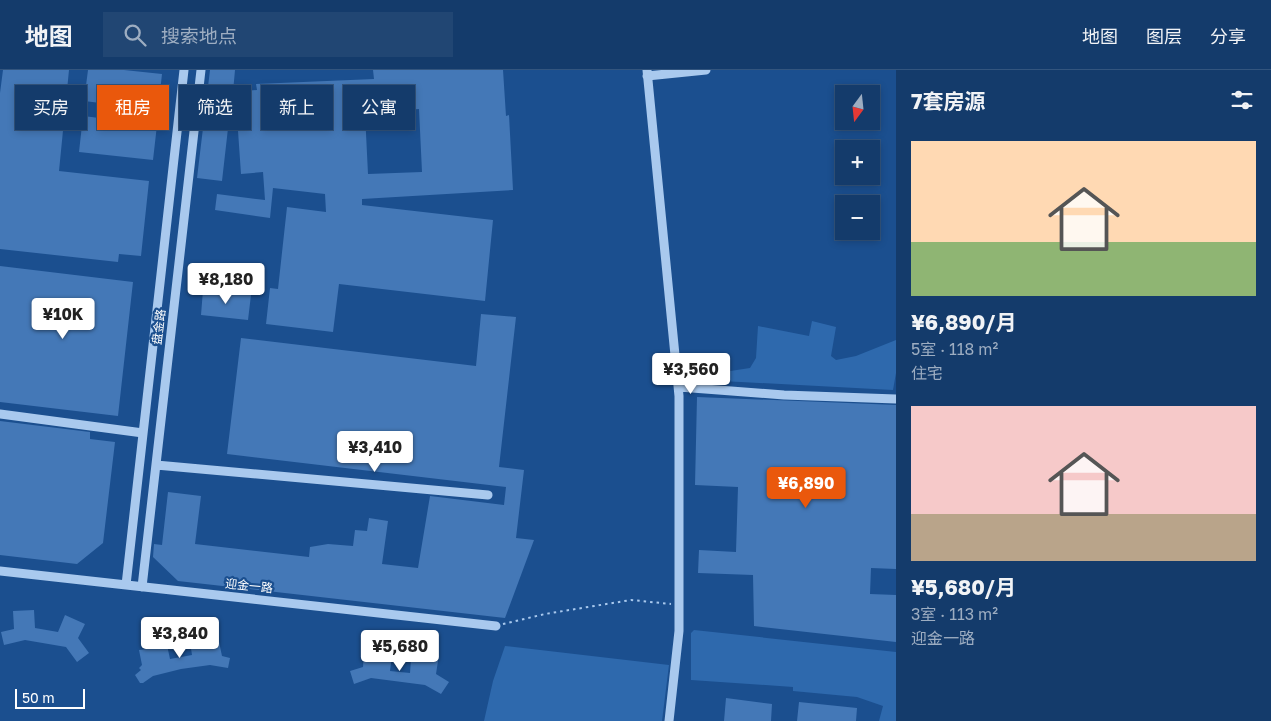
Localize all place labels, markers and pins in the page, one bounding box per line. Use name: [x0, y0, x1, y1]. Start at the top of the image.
pin: ¥8,180: [185, 262, 267, 305]
pin: ¥10K: [33, 298, 93, 340]
pin: ¥3,560: [650, 352, 732, 395]
pin: ¥3,410: [334, 430, 416, 473]
pin: ¥6,890: [765, 466, 847, 509]
pin: ¥3,840: [139, 616, 221, 659]
pin: ¥5,680: [359, 630, 441, 672]

